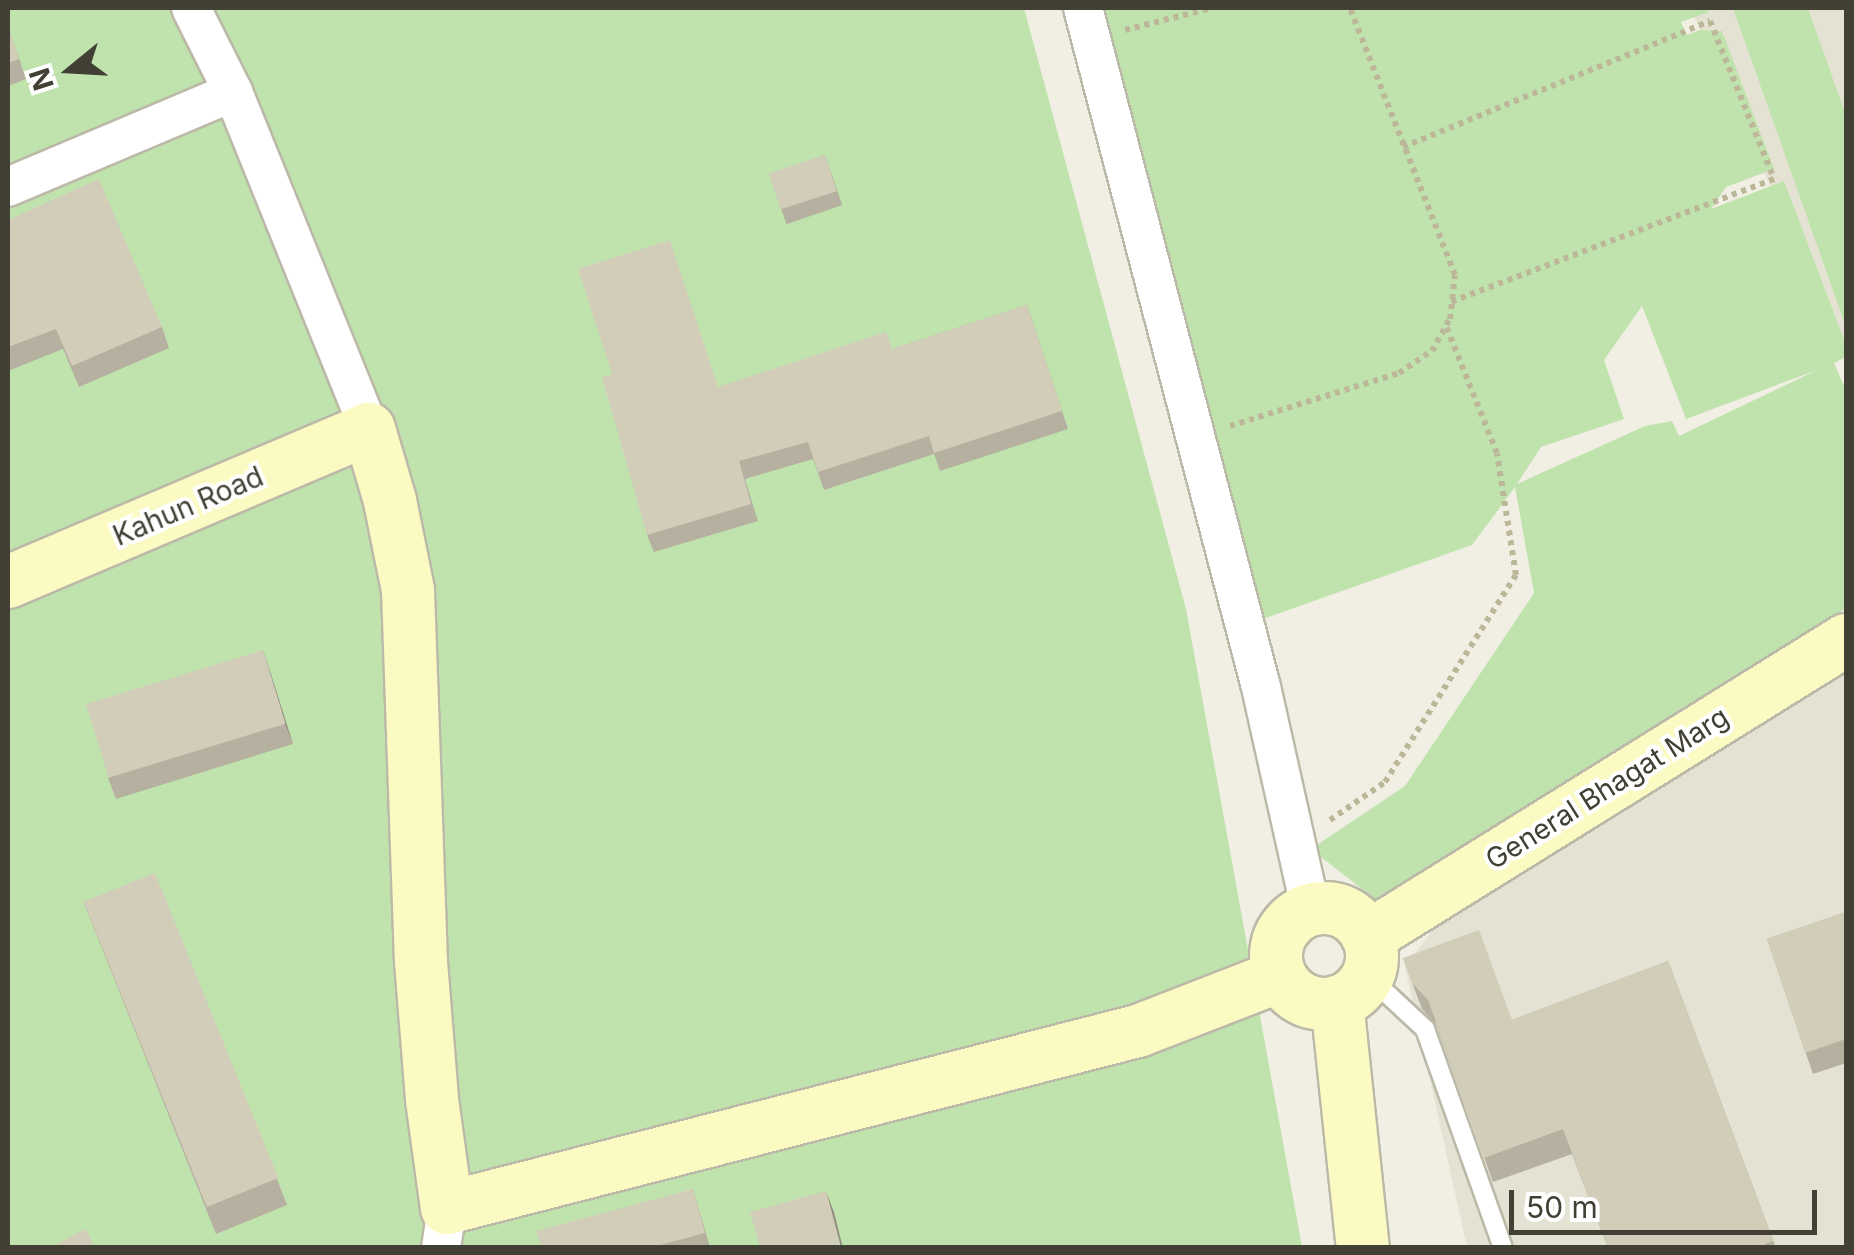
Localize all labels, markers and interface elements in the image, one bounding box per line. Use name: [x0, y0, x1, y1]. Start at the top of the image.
north arrow: [20, 20, 120, 120]
text: N: [22, 64, 61, 95]
street label: Kahun Road: [108, 459, 268, 553]
street label: General Bhagat Marg: [1479, 700, 1735, 876]
scale bar: [1514, 1170, 1822, 1232]
text: 50 m: [1526, 1189, 1598, 1225]

